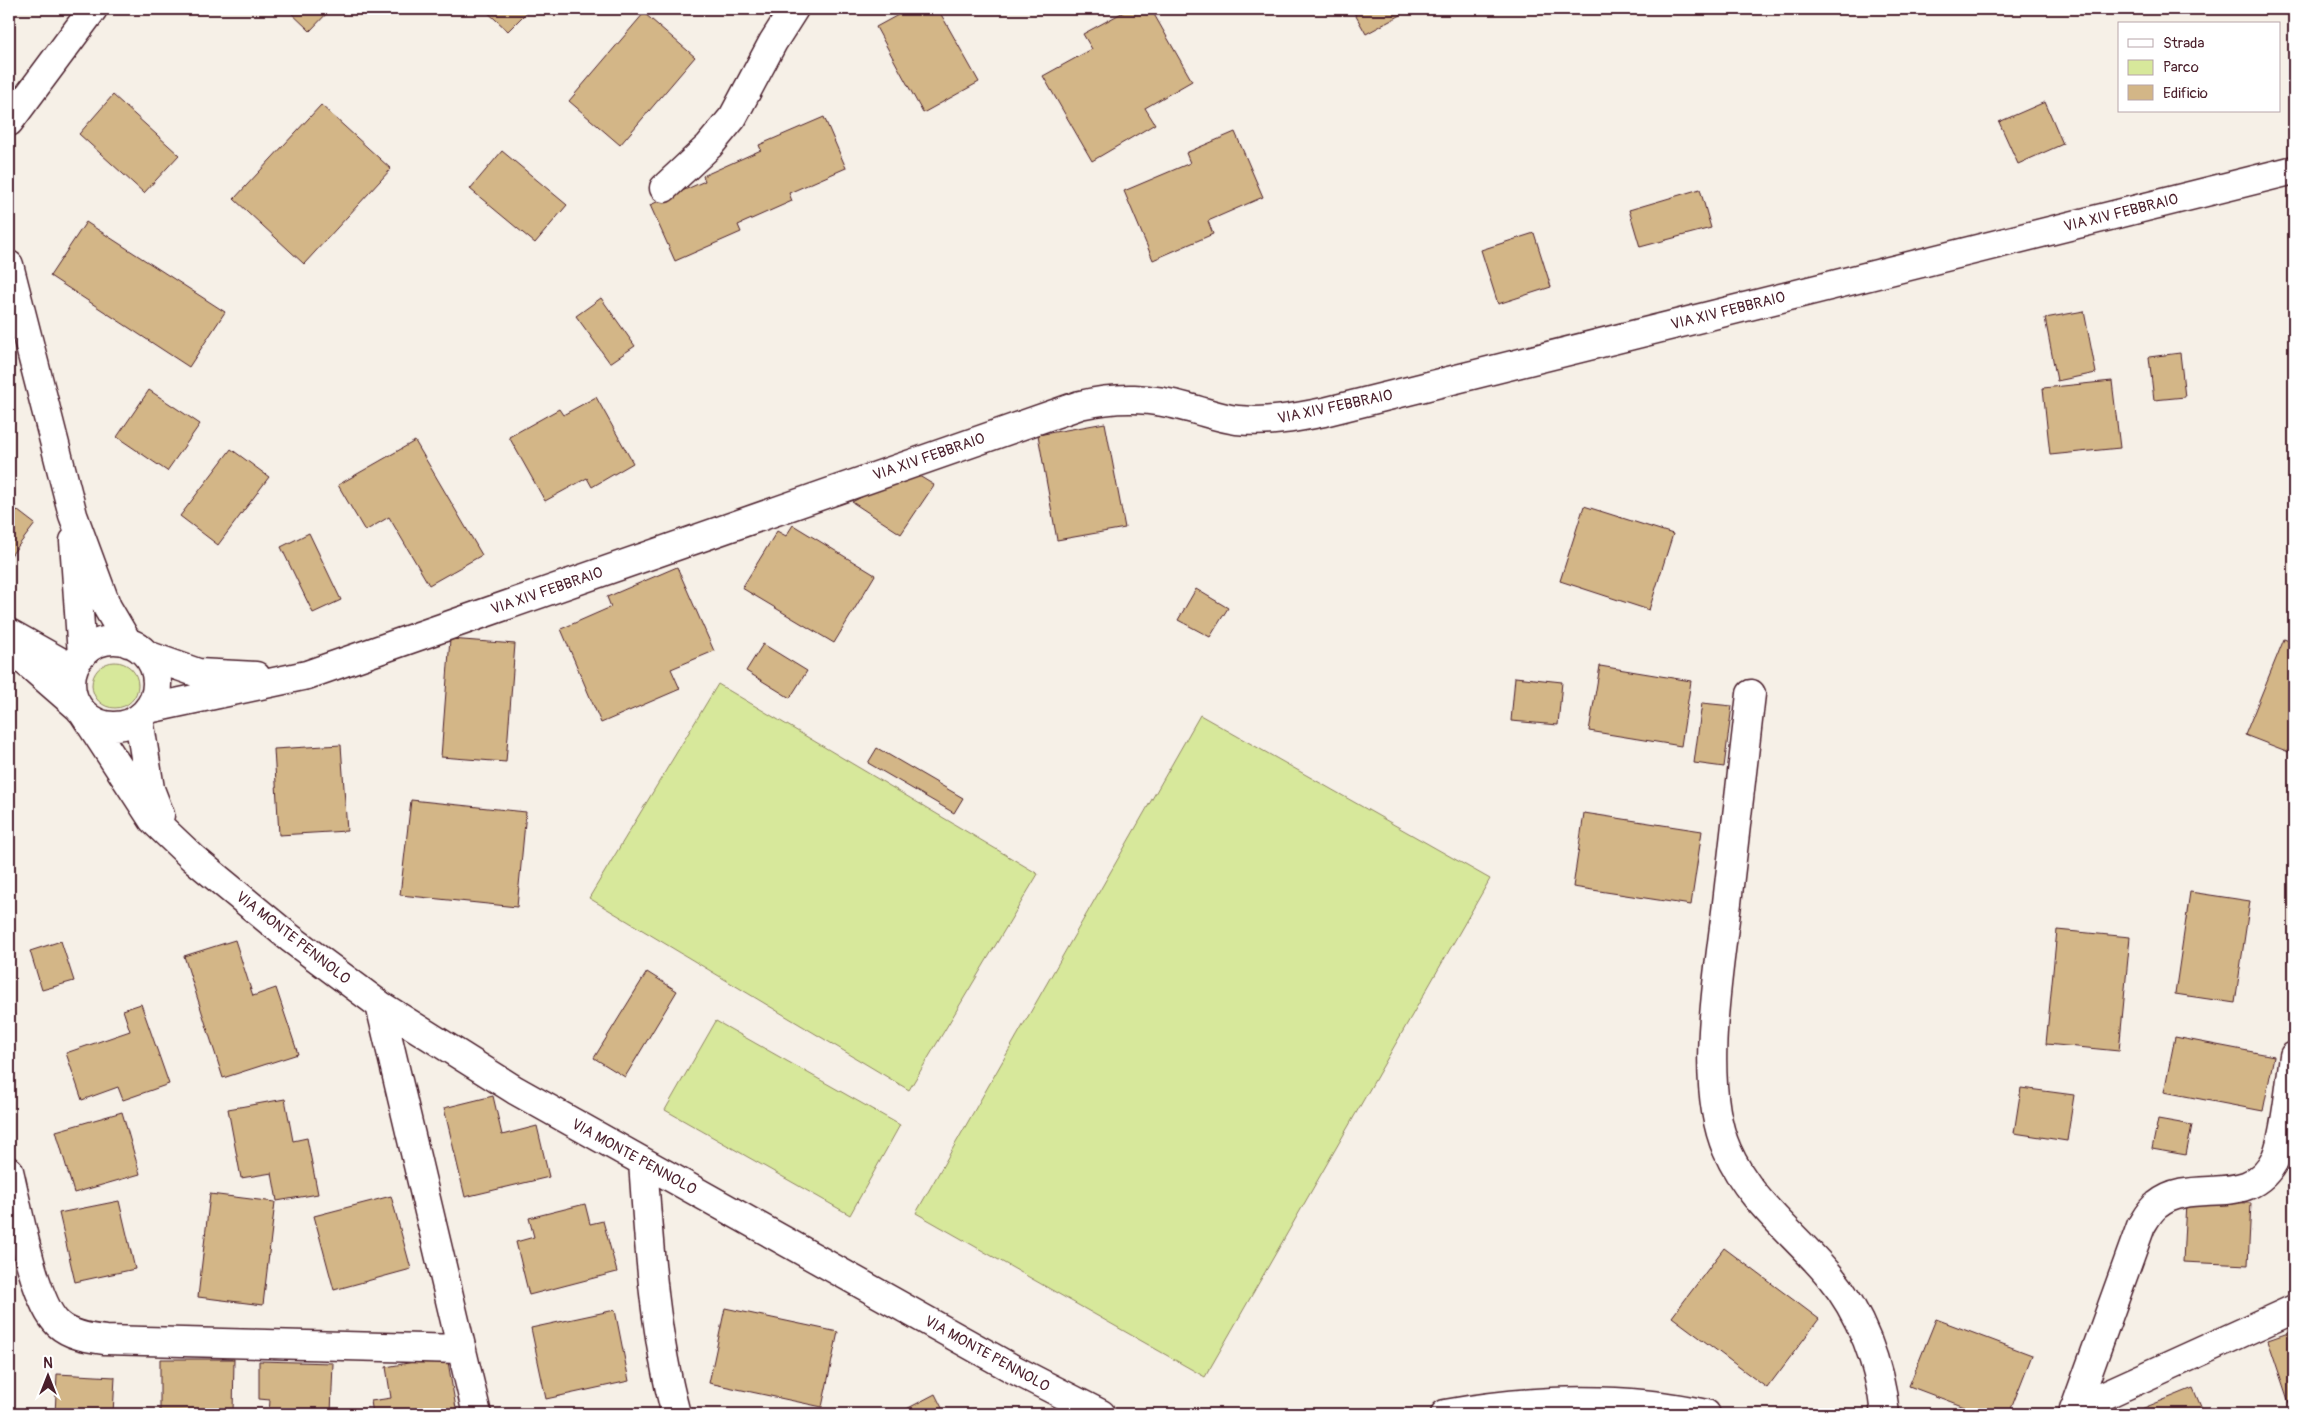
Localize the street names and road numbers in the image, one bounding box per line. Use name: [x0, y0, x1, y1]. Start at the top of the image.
street label: VIA XIV FEBBRAIO: [2062, 190, 2180, 236]
street label: VIA XIV FEBBRAIO: [1669, 288, 1787, 334]
street label: VIA XIV FEBBRAIO: [1276, 386, 1394, 428]
street label: VIA XIV FEBBRAIO: [871, 429, 987, 485]
street label: VIA XIV FEBBRAIO: [489, 563, 605, 619]
street label: VIA MONTE PENNOLO: [232, 887, 354, 989]
street label: VIA MONTE PENNOLO: [568, 1115, 700, 1199]
street label: VIA MONTE PENNOLO: [921, 1312, 1053, 1396]

